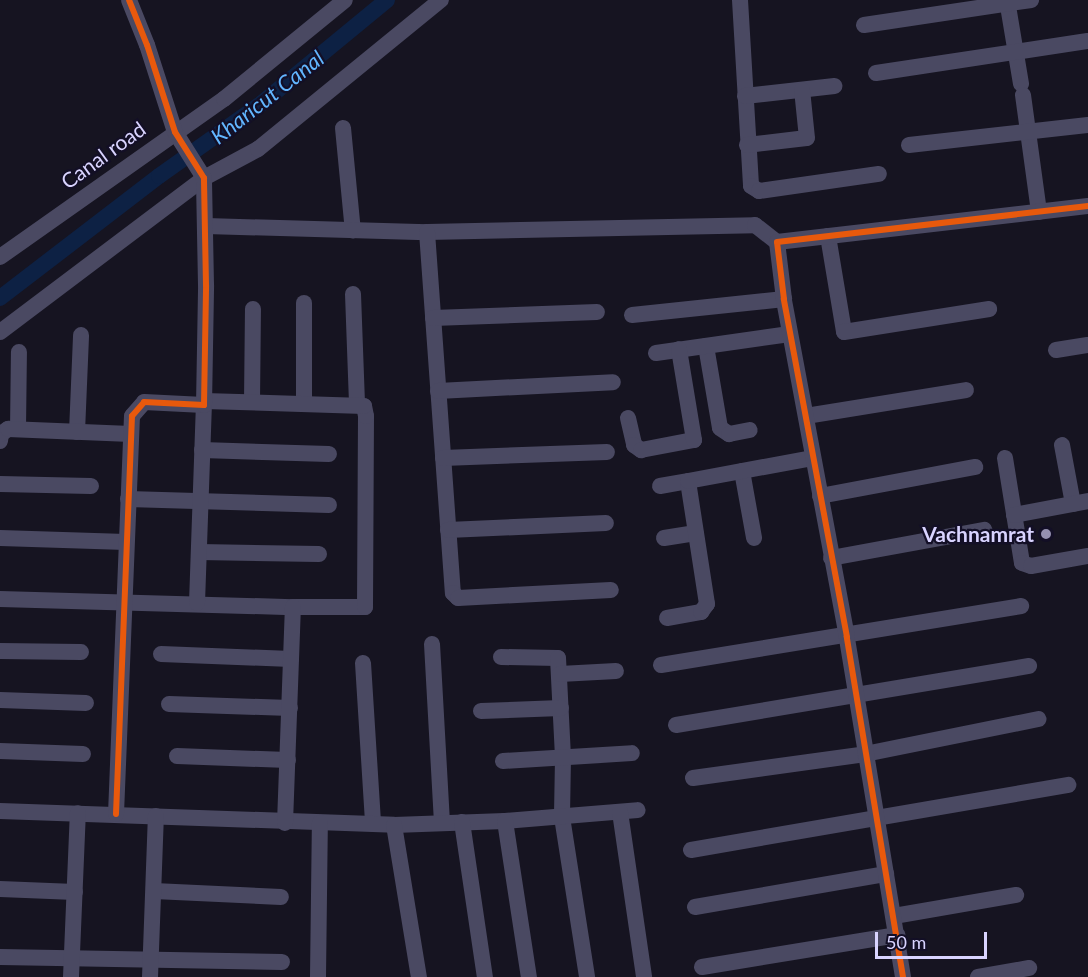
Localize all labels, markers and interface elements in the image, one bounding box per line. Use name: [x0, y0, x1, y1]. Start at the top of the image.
water label: Kharicut Canal: [205, 45, 329, 149]
street label: Canal road: [56, 116, 150, 194]
place label: Vachnamrat: [922, 521, 1034, 547]
marker: Vachnamrat: [1039, 527, 1053, 541]
scale bar: [878, 920, 990, 958]
text: 50 m: [886, 931, 926, 953]

